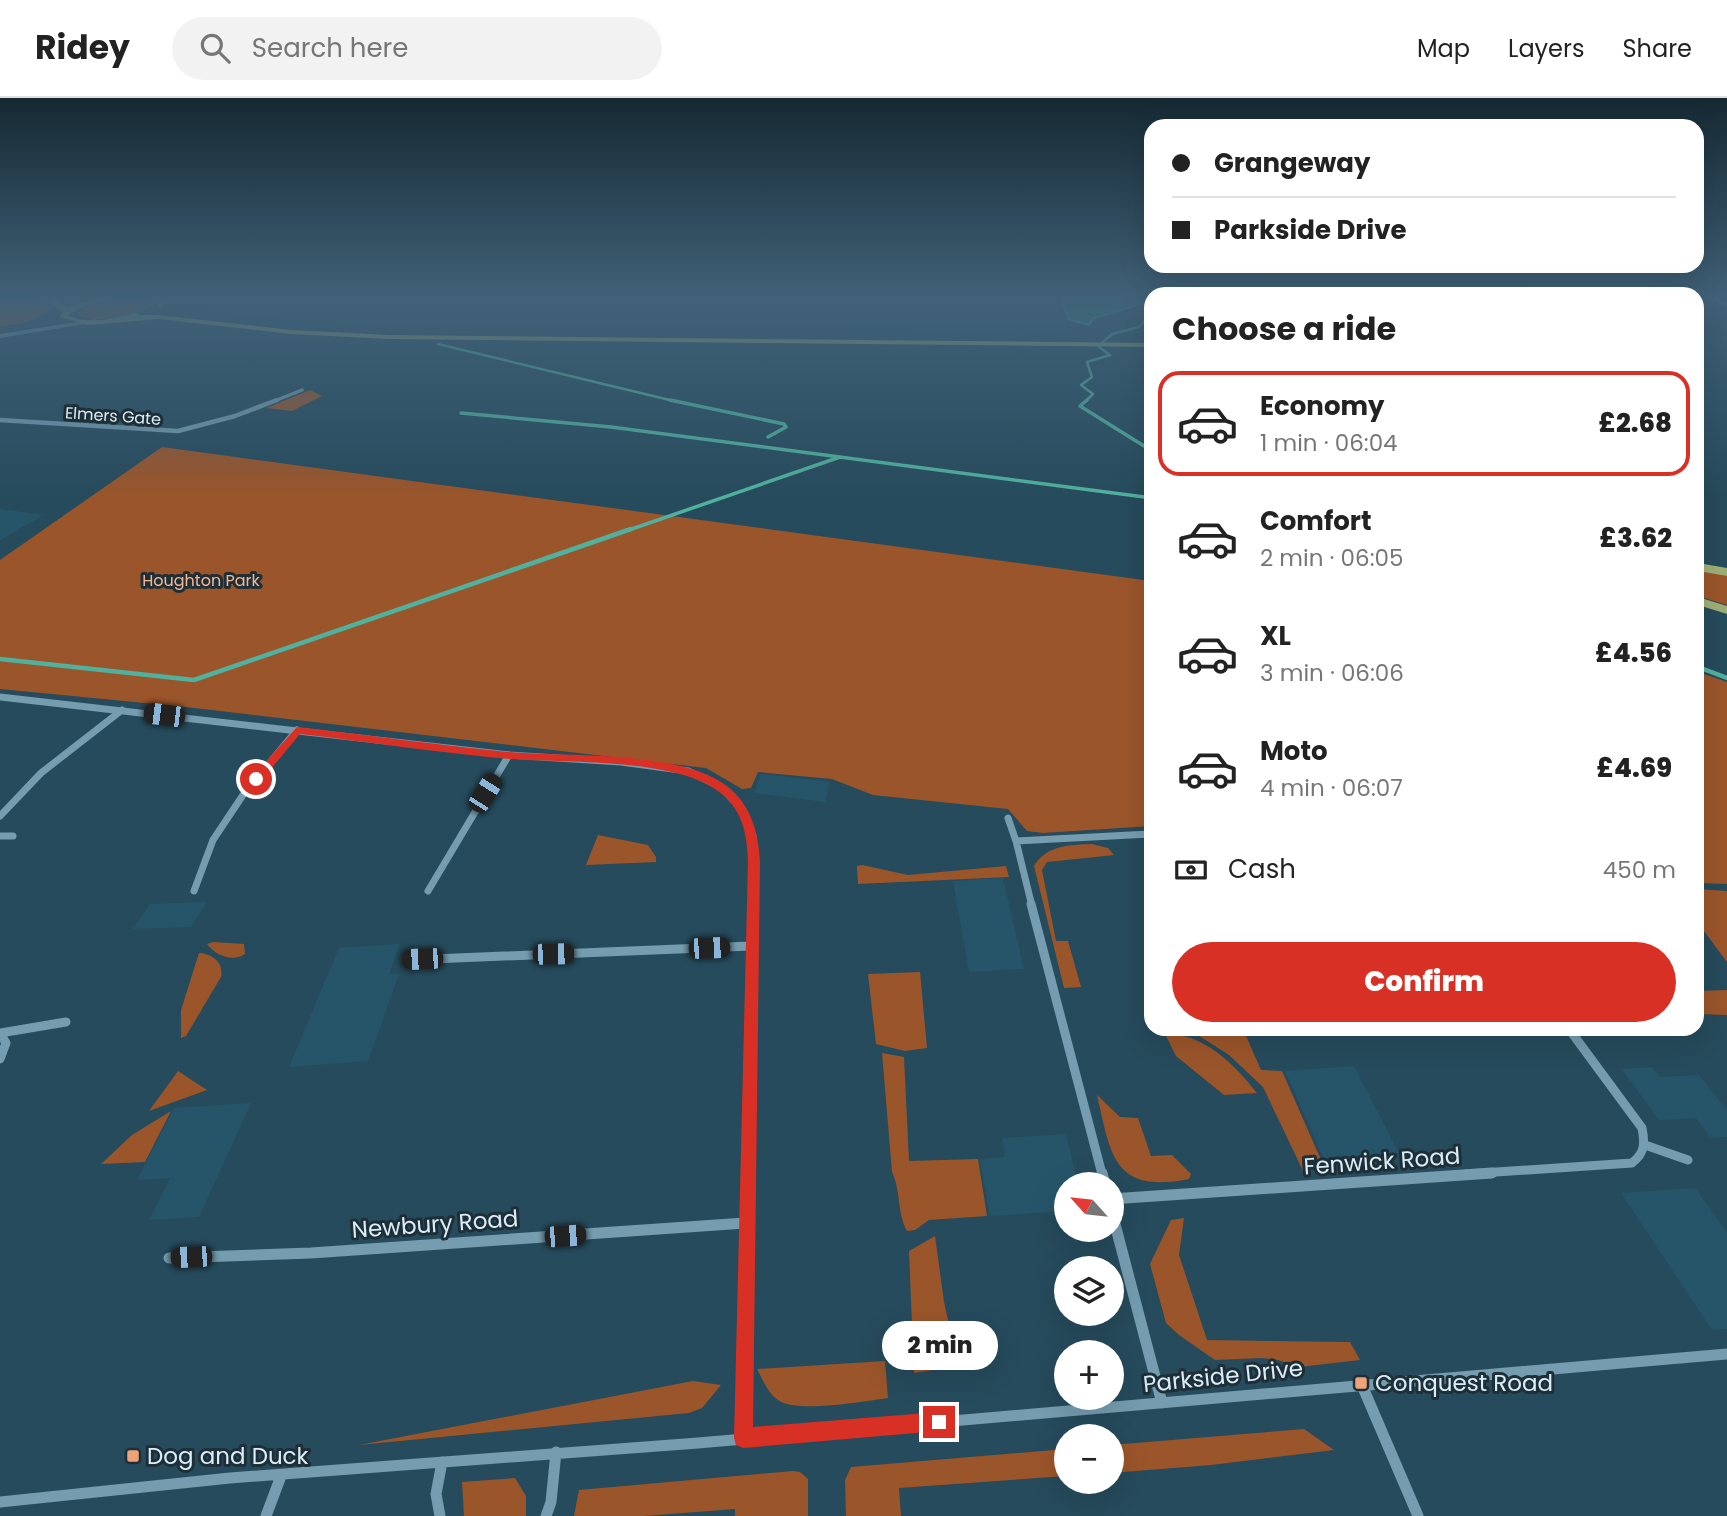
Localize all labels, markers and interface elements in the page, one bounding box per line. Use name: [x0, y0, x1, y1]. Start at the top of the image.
search box: [172, 17, 662, 80]
text: Ridey: [35, 24, 130, 71]
icon: search: [196, 29, 234, 67]
text: Search here: [252, 30, 408, 66]
text: Map: [1417, 32, 1470, 65]
text: Layers: [1508, 32, 1584, 65]
text: Share: [1622, 32, 1692, 65]
text: Grangeway: [1214, 145, 1370, 181]
text: Parkside Drive: [1214, 212, 1406, 248]
text: Choose a ride: [1172, 306, 1396, 351]
text: Economy: [1260, 388, 1384, 424]
icon: car: [1176, 392, 1239, 455]
street label: Elmers Gate: [64, 401, 162, 431]
text: £2.68: [1598, 405, 1672, 441]
text: 1 min · 06:04: [1260, 427, 1398, 459]
text: Comfort: [1260, 503, 1372, 539]
icon: car: [1176, 507, 1239, 570]
text: £3.62: [1600, 520, 1672, 556]
text: 2 min · 06:05: [1260, 542, 1403, 574]
park label: Houghton Park: [142, 569, 260, 592]
text: XL: [1260, 618, 1291, 654]
icon: car: [1176, 622, 1239, 685]
text: £4.56: [1595, 635, 1672, 671]
text: 3 min · 06:06: [1260, 657, 1404, 689]
car: [142, 702, 187, 728]
text: Moto: [1260, 733, 1328, 769]
icon: car: [1176, 737, 1239, 800]
text: £4.69: [1596, 750, 1672, 786]
route start: [240, 763, 272, 795]
car: [465, 770, 506, 816]
text: 4 min · 06:07: [1260, 772, 1403, 804]
icon: cash: [1172, 851, 1210, 889]
text: Cash: [1228, 851, 1296, 887]
text: 450 m: [1603, 854, 1676, 886]
car: [688, 937, 731, 959]
button: Confirm: [1172, 942, 1676, 1022]
car: [532, 943, 575, 965]
car: [401, 948, 444, 970]
street label: Fenwick Road: [1303, 1140, 1461, 1182]
north arrow: [1054, 1172, 1124, 1242]
map controls: [1054, 1172, 1124, 1494]
street label: Newbury Road: [351, 1202, 519, 1246]
car: [544, 1224, 587, 1248]
car: [170, 1246, 213, 1268]
button: layers: [1054, 1256, 1124, 1326]
callout: 2 min: [881, 1320, 997, 1370]
text: 2 min: [908, 1329, 972, 1361]
button: +: [1054, 1340, 1124, 1410]
street label: Parkside Drive: [1141, 1352, 1305, 1400]
place label: Conquest Road: [1375, 1367, 1553, 1399]
marker: Conquest Road: [1353, 1375, 1369, 1391]
route end: [923, 1406, 955, 1438]
button: −: [1054, 1424, 1124, 1494]
place label: Dog and Duck: [147, 1440, 309, 1472]
marker: Dog and Duck: [125, 1448, 141, 1464]

